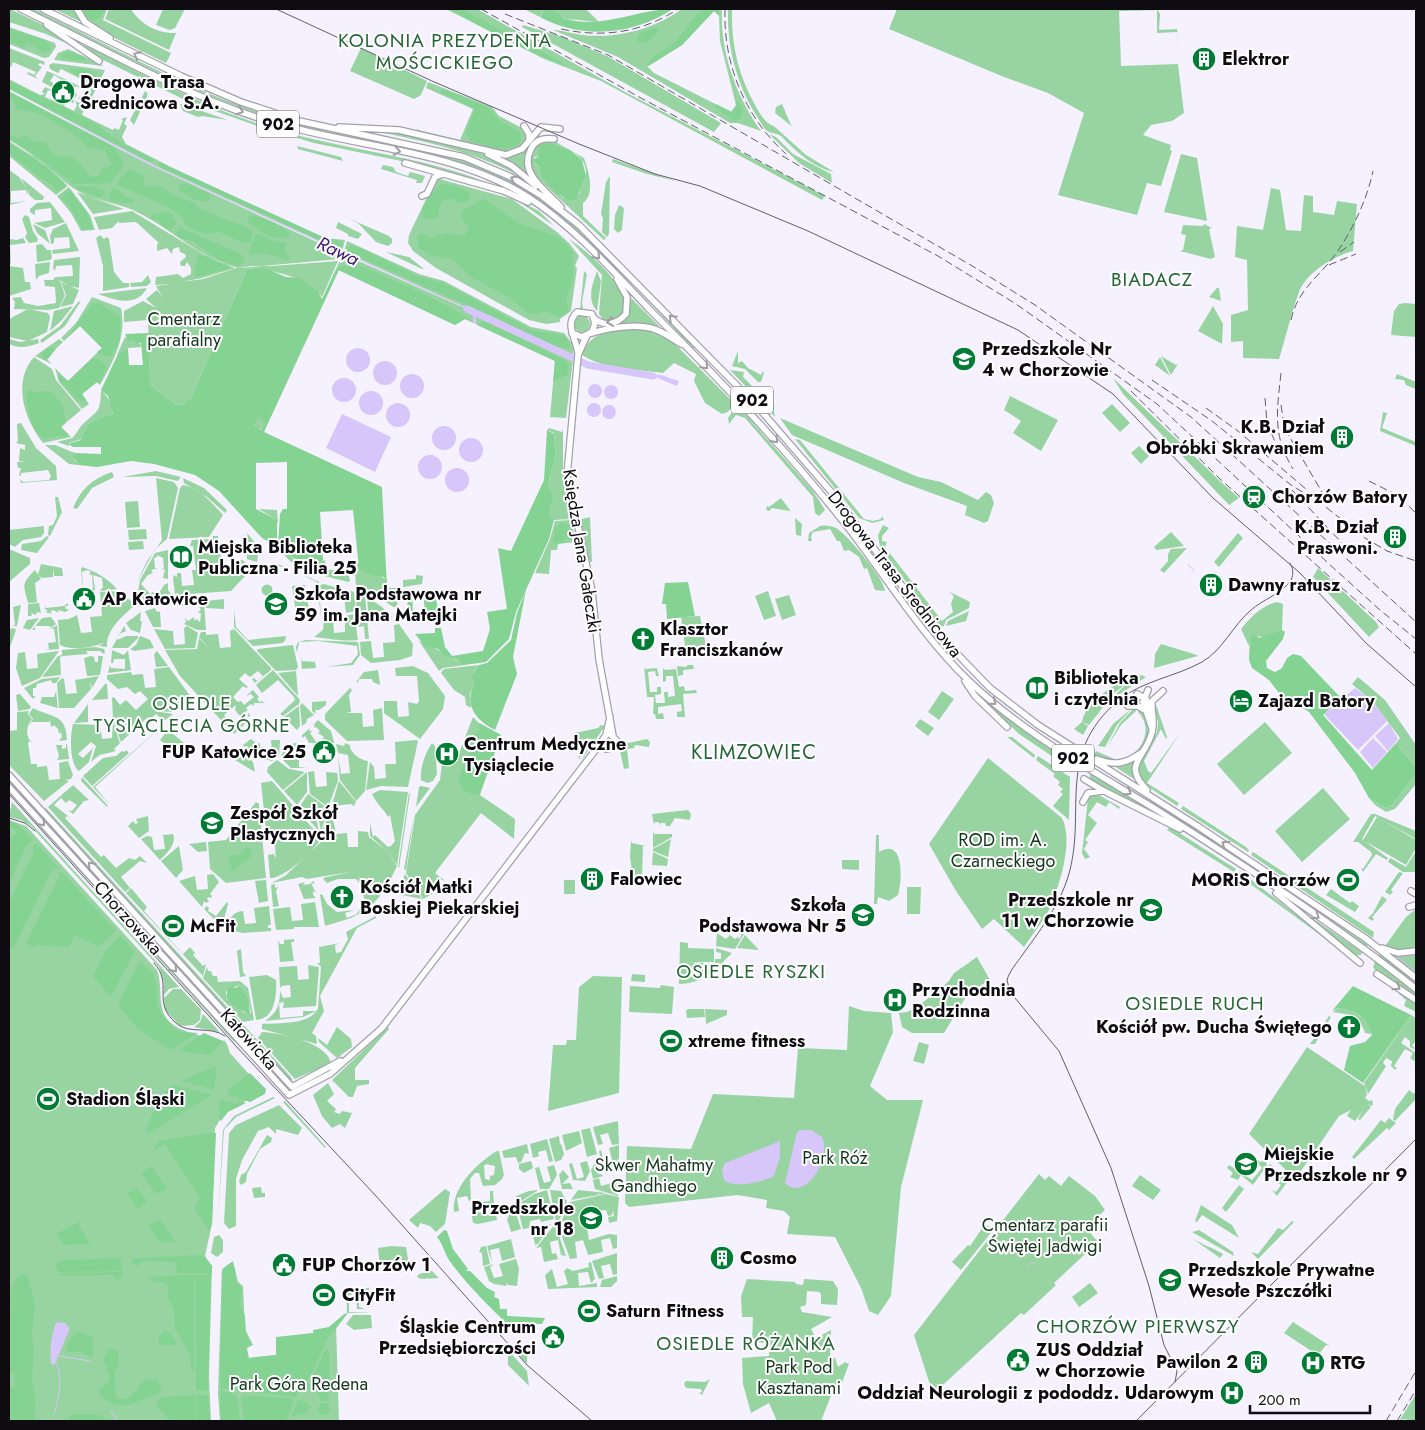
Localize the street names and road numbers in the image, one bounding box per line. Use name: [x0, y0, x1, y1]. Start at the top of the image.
road number: 902: [257, 110, 299, 138]
road number: 902: [731, 386, 773, 414]
street label: Księdza Jana Gałeczki: [556, 467, 608, 635]
street label: Drogowa Trasa Średnicowa: [821, 485, 969, 663]
road number: 902: [1052, 744, 1094, 771]
street label: Chorzowska: [88, 875, 168, 961]
street label: Katowicka: [214, 1003, 284, 1075]

